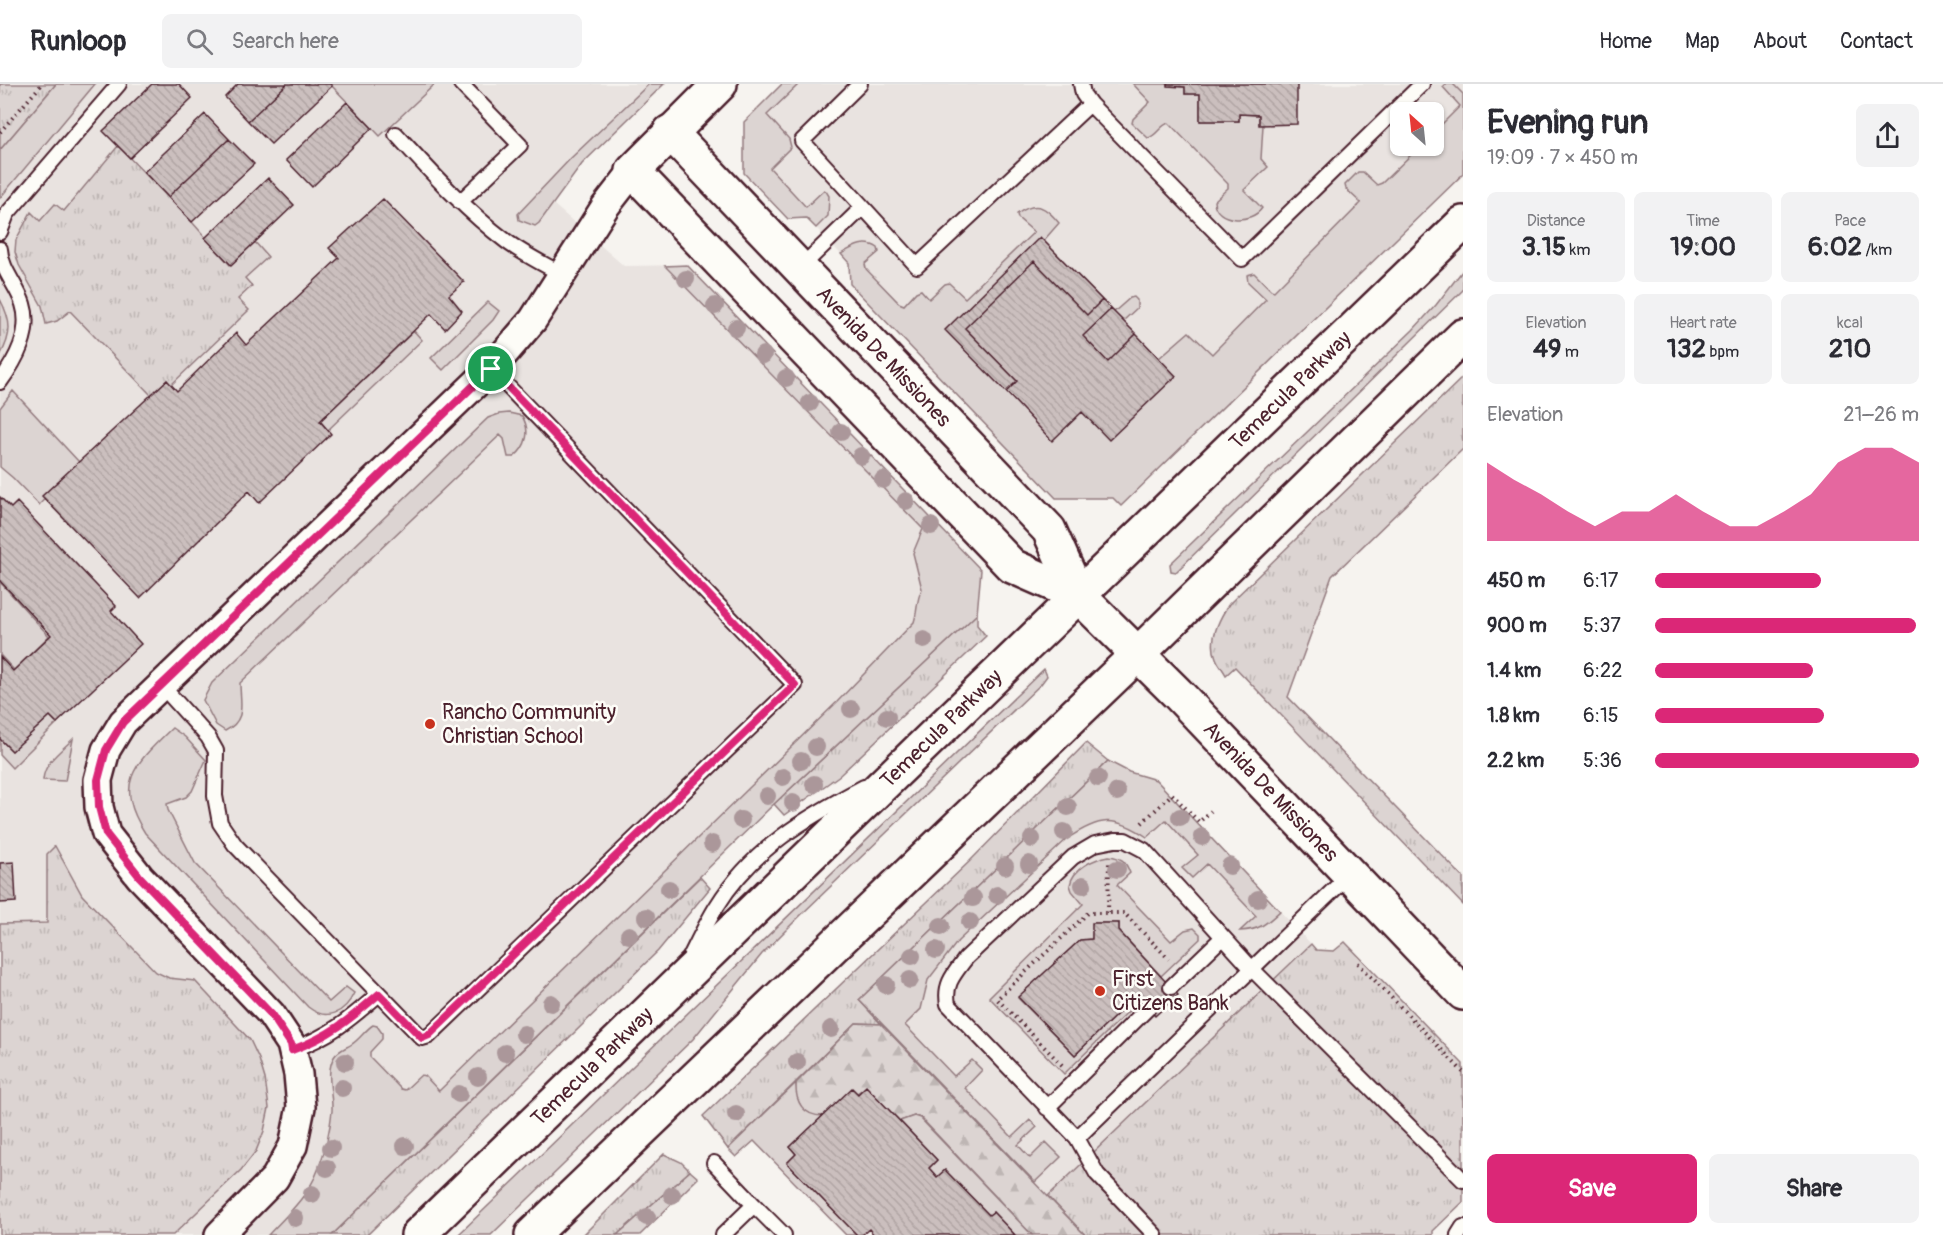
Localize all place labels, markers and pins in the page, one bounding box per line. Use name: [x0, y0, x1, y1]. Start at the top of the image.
pin: [465, 343, 516, 394]
place label: Rancho Community Christian School: [442, 699, 616, 750]
marker: Rancho Community Christian School: [423, 717, 437, 731]
place label: First Citizens Bank: [1112, 966, 1229, 1017]
marker: First Citizens Bank: [1093, 984, 1107, 998]

